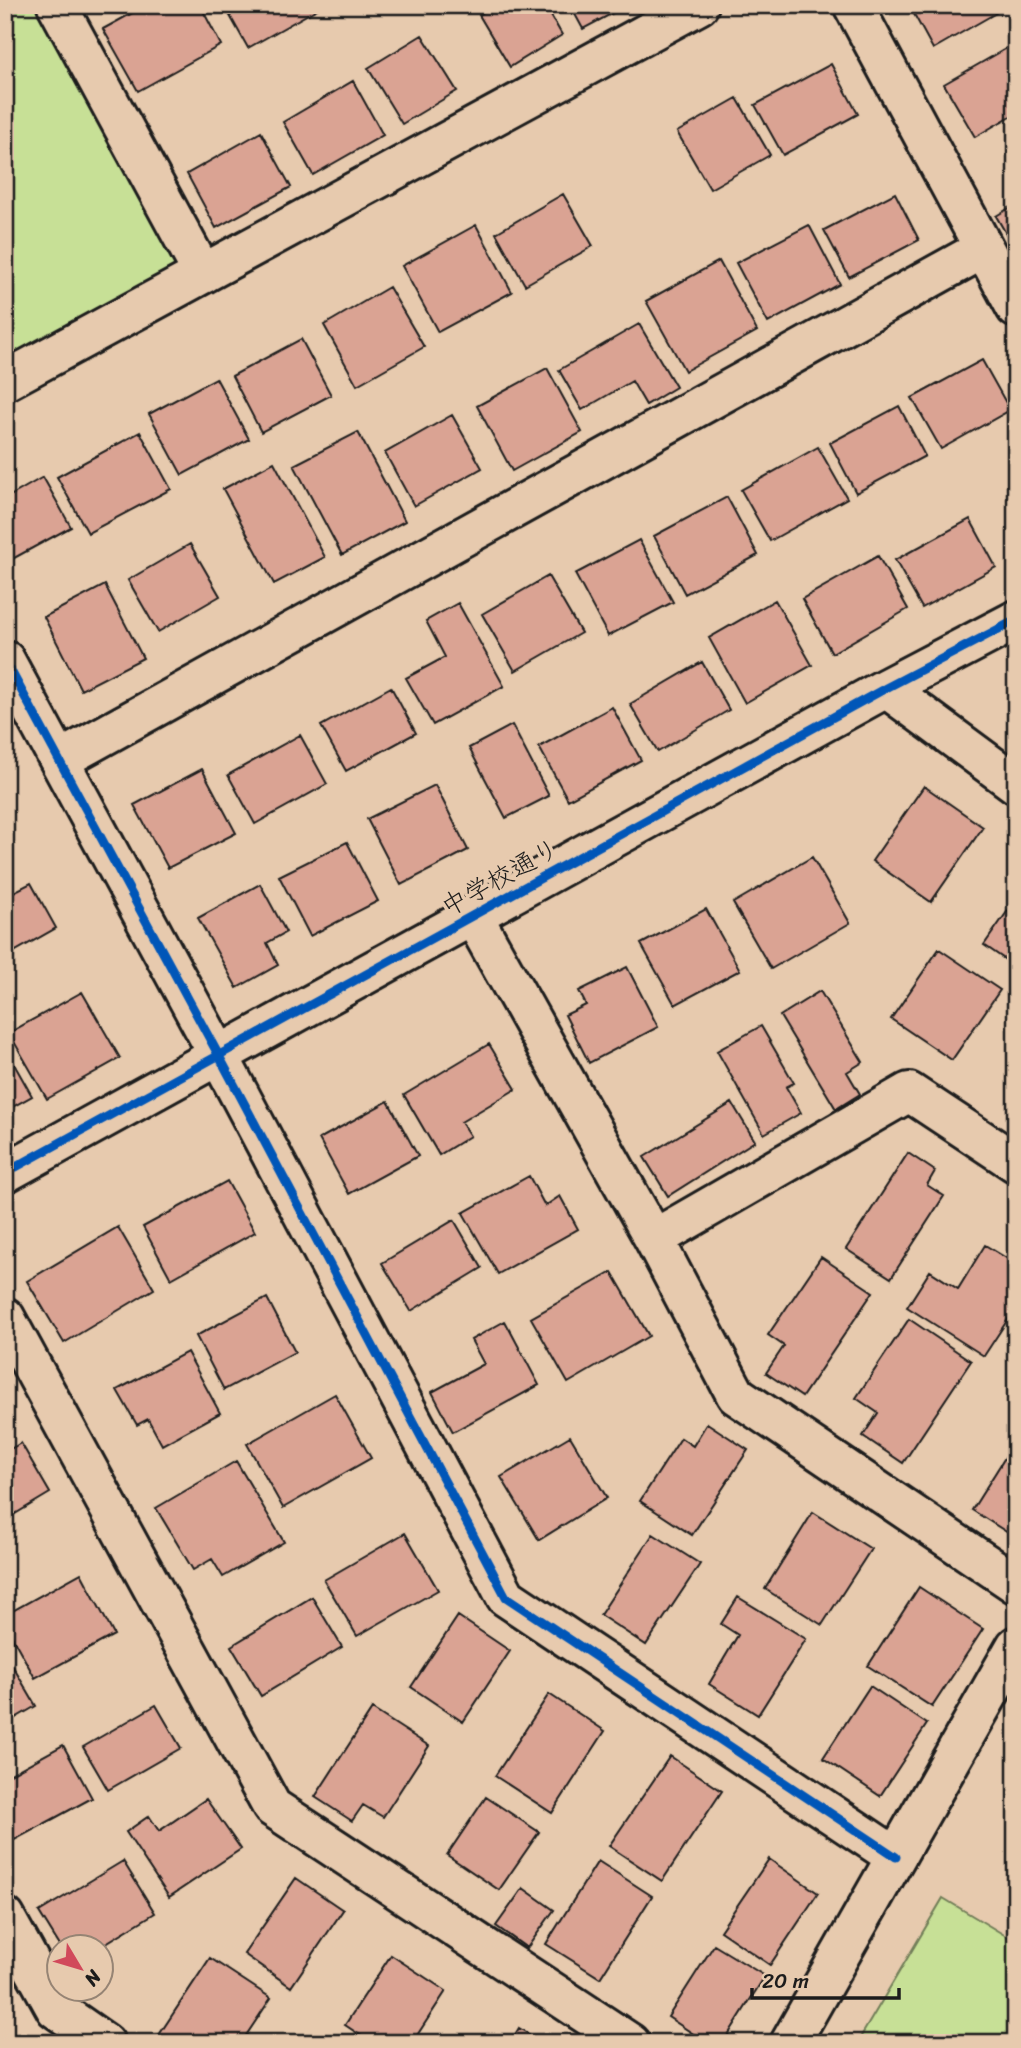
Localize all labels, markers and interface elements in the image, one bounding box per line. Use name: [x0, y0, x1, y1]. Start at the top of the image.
street label: 中学校通り: [432, 825, 568, 929]
north arrow: [46, 1932, 116, 2002]
scale bar: [752, 1957, 898, 2001]
text: N: [75, 1962, 111, 1994]
text: 20 m: [762, 1962, 809, 2000]

